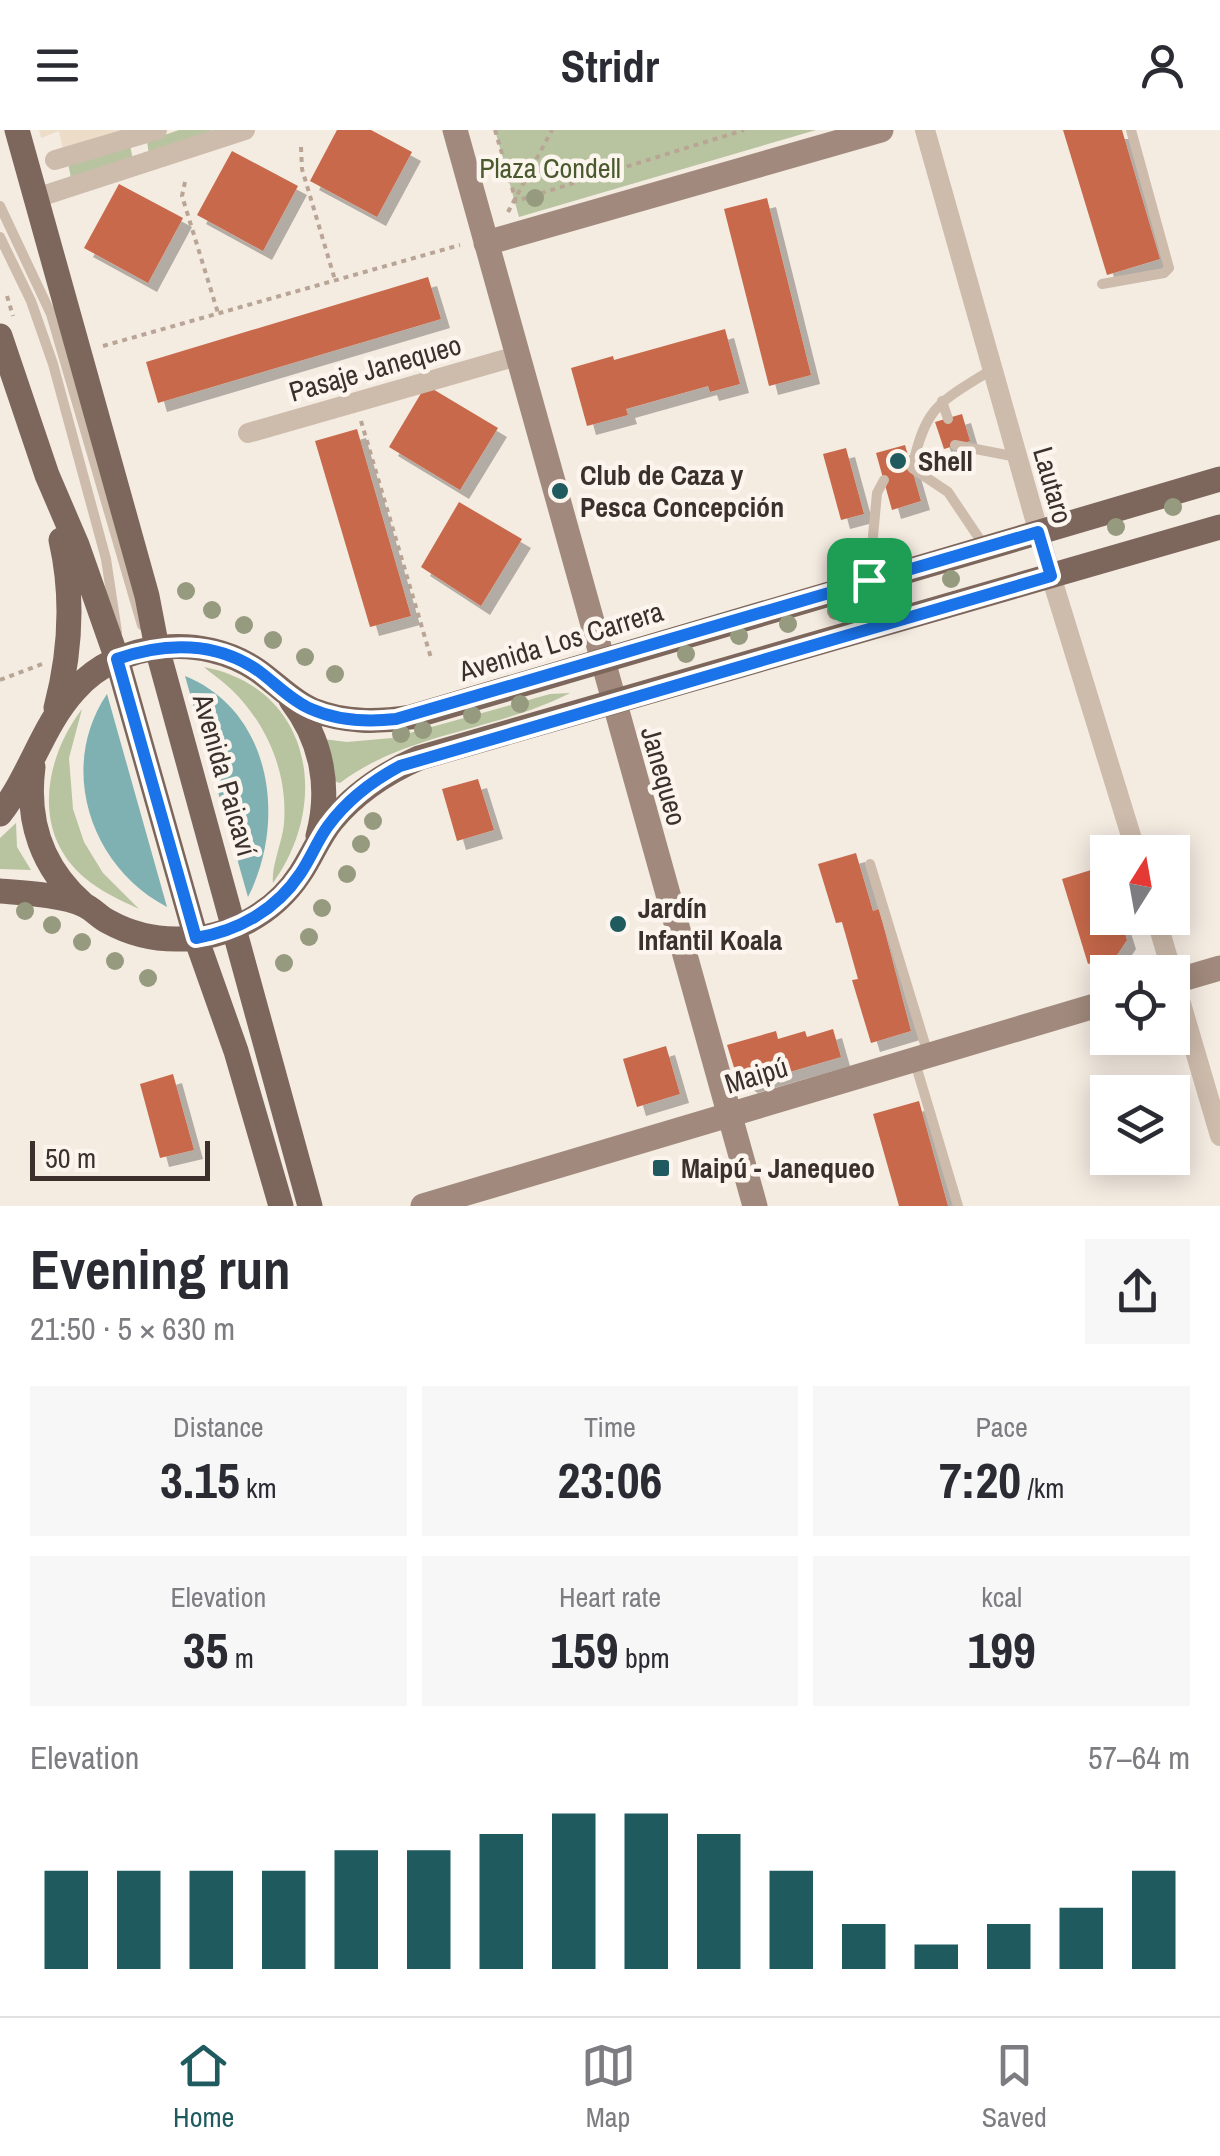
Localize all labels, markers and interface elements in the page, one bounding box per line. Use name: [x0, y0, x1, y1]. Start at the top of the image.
text: Stridr: [561, 35, 659, 96]
icon: menu: [30, 38, 85, 93]
icon: person: [1135, 38, 1190, 93]
park label: Plaza Condell: [479, 149, 621, 187]
street label: Pasaje Janequeo: [284, 325, 466, 411]
place label: Shell: [918, 442, 973, 480]
street label: Lautaro: [1024, 442, 1082, 528]
marker: Shell: [887, 450, 909, 472]
place label: Club de Caza y Pesca Concepción: [580, 456, 784, 526]
marker: Club de Caza y Pesca Concepción: [549, 480, 571, 502]
pin: [827, 538, 912, 623]
icon: arrive: [842, 553, 897, 608]
street label: Avenida Los Carrera: [453, 592, 668, 690]
street label: Avenida Paicaví: [183, 689, 266, 861]
street label: Janequeo: [632, 722, 696, 830]
north arrow: [1090, 835, 1190, 935]
map controls: [1090, 835, 1190, 1175]
place label: Jardín Infantil Koala: [638, 889, 782, 959]
marker: Jardín Infantil Koala: [607, 913, 629, 935]
button: locate: [1090, 955, 1190, 1055]
street label: Maipú: [720, 1048, 792, 1102]
button: layers: [1090, 1075, 1190, 1175]
scale bar: [30, 1136, 210, 1180]
text: 50 m: [45, 1139, 96, 1177]
place label: Maipú - Janequeo: [681, 1149, 875, 1187]
marker: Maipú - Janequeo: [650, 1157, 672, 1179]
text: Evening run: [30, 1232, 291, 1306]
button: share: [1085, 1239, 1190, 1344]
text: 21:50 · 5 × 630 m: [30, 1307, 235, 1350]
text: Distance: [173, 1408, 264, 1446]
text: Time: [584, 1408, 636, 1446]
text: Pace: [975, 1408, 1028, 1446]
text: 3.15: [160, 1446, 240, 1514]
text: 23:06: [558, 1446, 662, 1514]
text: 7:20: [939, 1446, 1021, 1514]
text: km: [240, 1469, 277, 1507]
text: /km: [1021, 1469, 1064, 1507]
text: Elevation: [170, 1578, 266, 1616]
text: Heart rate: [559, 1578, 661, 1616]
text: kcal: [981, 1578, 1022, 1616]
text: 35: [183, 1616, 228, 1684]
text: 159: [550, 1616, 619, 1684]
text: 199: [967, 1616, 1036, 1684]
text: m: [228, 1639, 254, 1677]
text: bpm: [619, 1639, 670, 1677]
text: Elevation: [30, 1736, 139, 1779]
text: 57–64 m: [1088, 1736, 1190, 1779]
tab: Home: [173, 2038, 234, 2136]
tab: Map: [581, 2038, 636, 2136]
tab: Saved: [982, 2038, 1047, 2136]

